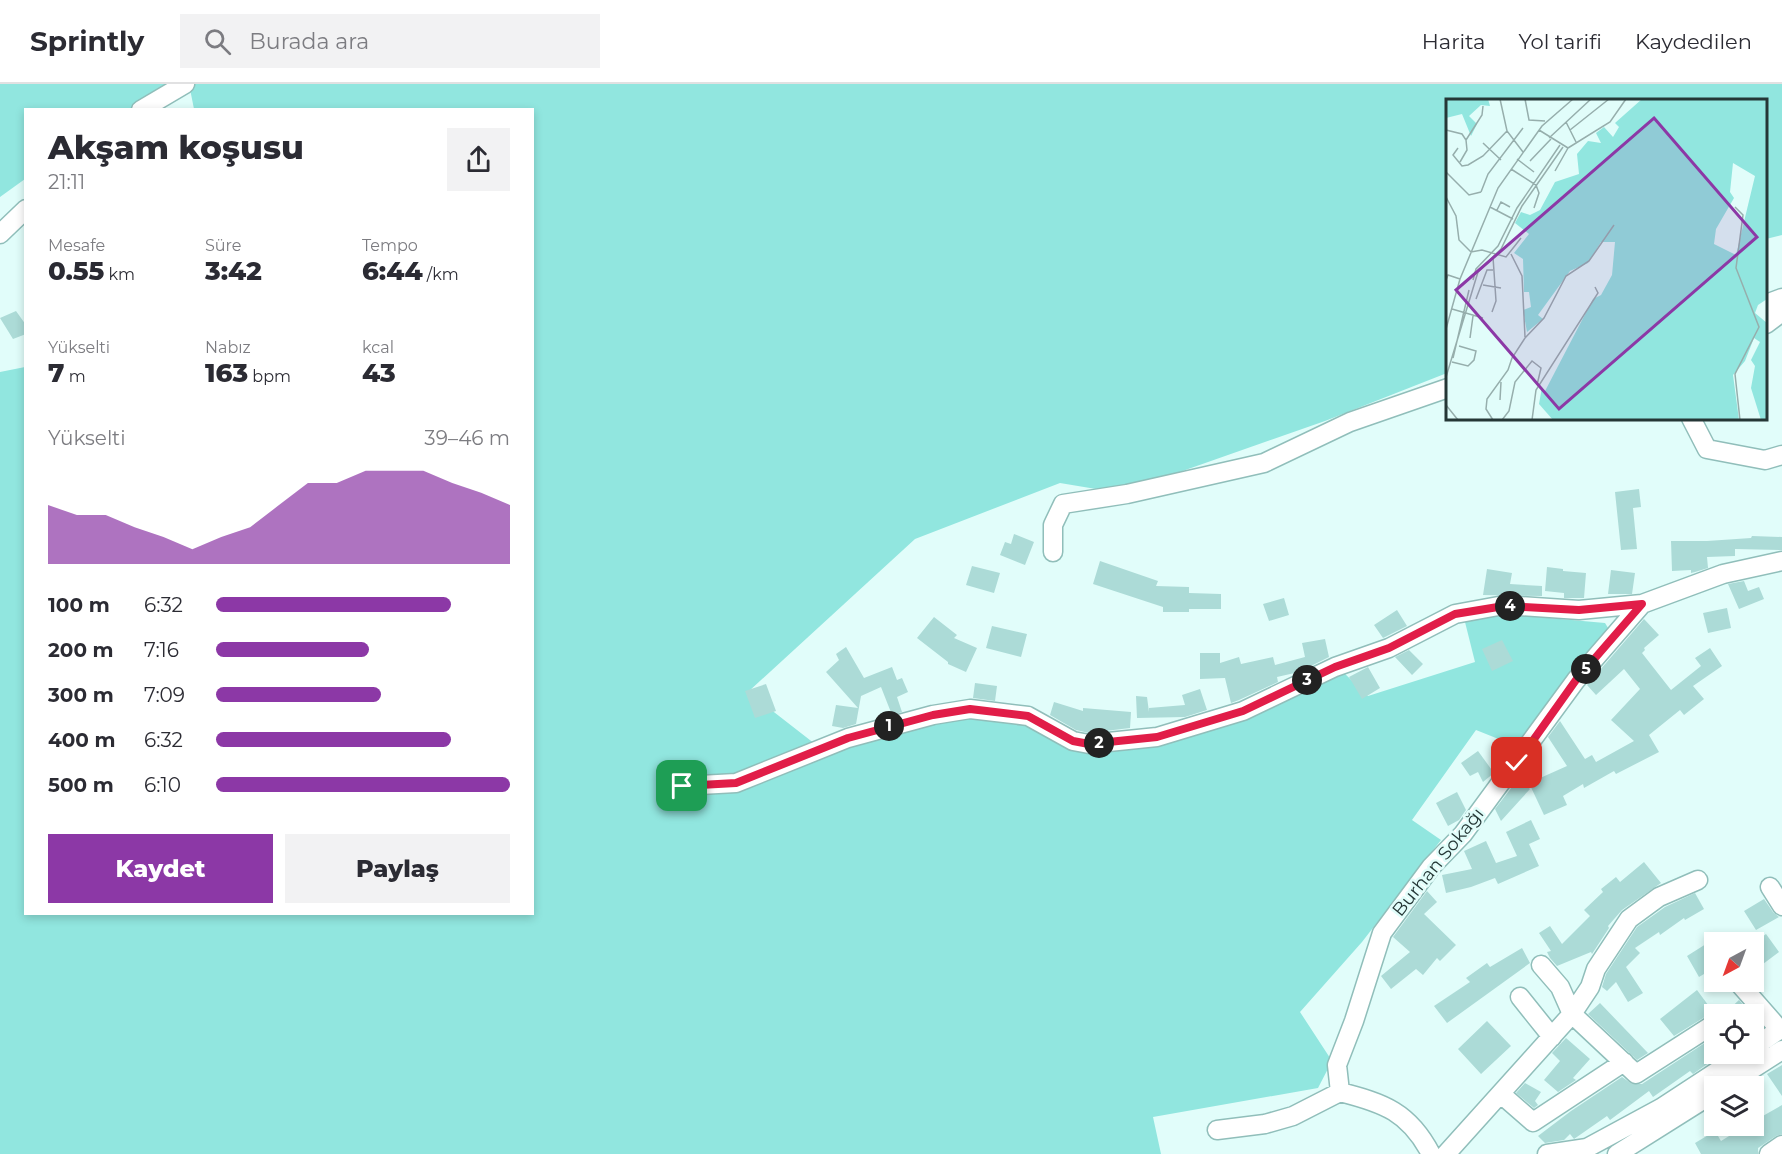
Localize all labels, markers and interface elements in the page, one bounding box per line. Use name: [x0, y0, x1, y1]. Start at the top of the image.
search box: [180, 14, 600, 68]
text: Sprintly: [30, 24, 144, 58]
icon: search: [201, 25, 234, 58]
text: Burada ara: [249, 28, 369, 55]
text: Harita: [1422, 29, 1485, 54]
text: Yol tarifi: [1518, 29, 1602, 54]
text: Kaydedilen: [1635, 29, 1752, 54]
inset map: [1446, 99, 1767, 420]
text: Akşam koşusu: [48, 127, 304, 167]
button: share: [447, 128, 510, 191]
text: 21:11: [48, 170, 85, 194]
text: Mesafe: [48, 236, 105, 255]
text: Süre: [205, 236, 241, 255]
text: Tempo: [362, 236, 418, 255]
text: 0.55: [48, 255, 104, 287]
text: 3:42: [205, 255, 262, 287]
text: 6:44: [362, 255, 423, 287]
text: km: [104, 265, 135, 284]
text: /km: [423, 265, 459, 284]
text: Yükselti: [48, 338, 110, 357]
text: Nabız: [205, 338, 251, 357]
text: kcal: [362, 338, 394, 357]
text: 7: [48, 357, 64, 389]
text: 163: [205, 357, 248, 389]
text: 43: [362, 357, 396, 389]
text: m: [64, 367, 86, 386]
text: bpm: [248, 367, 291, 386]
text: Yükselti: [48, 426, 126, 450]
text: 39–46 m: [424, 426, 510, 450]
pin: 4: [1495, 591, 1525, 621]
text: 100 m: [48, 593, 110, 617]
text: 6:32: [144, 593, 183, 617]
text: 4: [1504, 596, 1516, 615]
text: 200 m: [48, 638, 114, 662]
text: 7:16: [144, 638, 179, 662]
pin: 5: [1571, 654, 1601, 684]
text: 5: [1581, 659, 1591, 678]
pin: 3: [1292, 665, 1322, 695]
text: 3: [1302, 670, 1312, 689]
text: 300 m: [48, 683, 114, 707]
text: 7:09: [144, 683, 185, 707]
pin: 1: [874, 711, 904, 741]
text: 1: [886, 716, 892, 735]
text: 400 m: [48, 728, 116, 752]
text: 6:32: [144, 728, 183, 752]
pin: 2: [1084, 728, 1114, 758]
text: 2: [1094, 733, 1104, 752]
pin: [1491, 737, 1542, 788]
icon: check: [1500, 746, 1533, 779]
pin: [656, 760, 707, 811]
icon: arrive: [665, 769, 698, 802]
text: 500 m: [48, 773, 114, 797]
text: 6:10: [144, 773, 181, 797]
street label: Burhan Sokağı: [1388, 803, 1488, 921]
button: Kaydet: [48, 834, 273, 903]
button: Paylaş: [285, 834, 510, 903]
north arrow: [1704, 932, 1764, 992]
map controls: [1704, 932, 1764, 1136]
button: locate: [1704, 1004, 1764, 1064]
button: layers: [1704, 1076, 1764, 1136]

